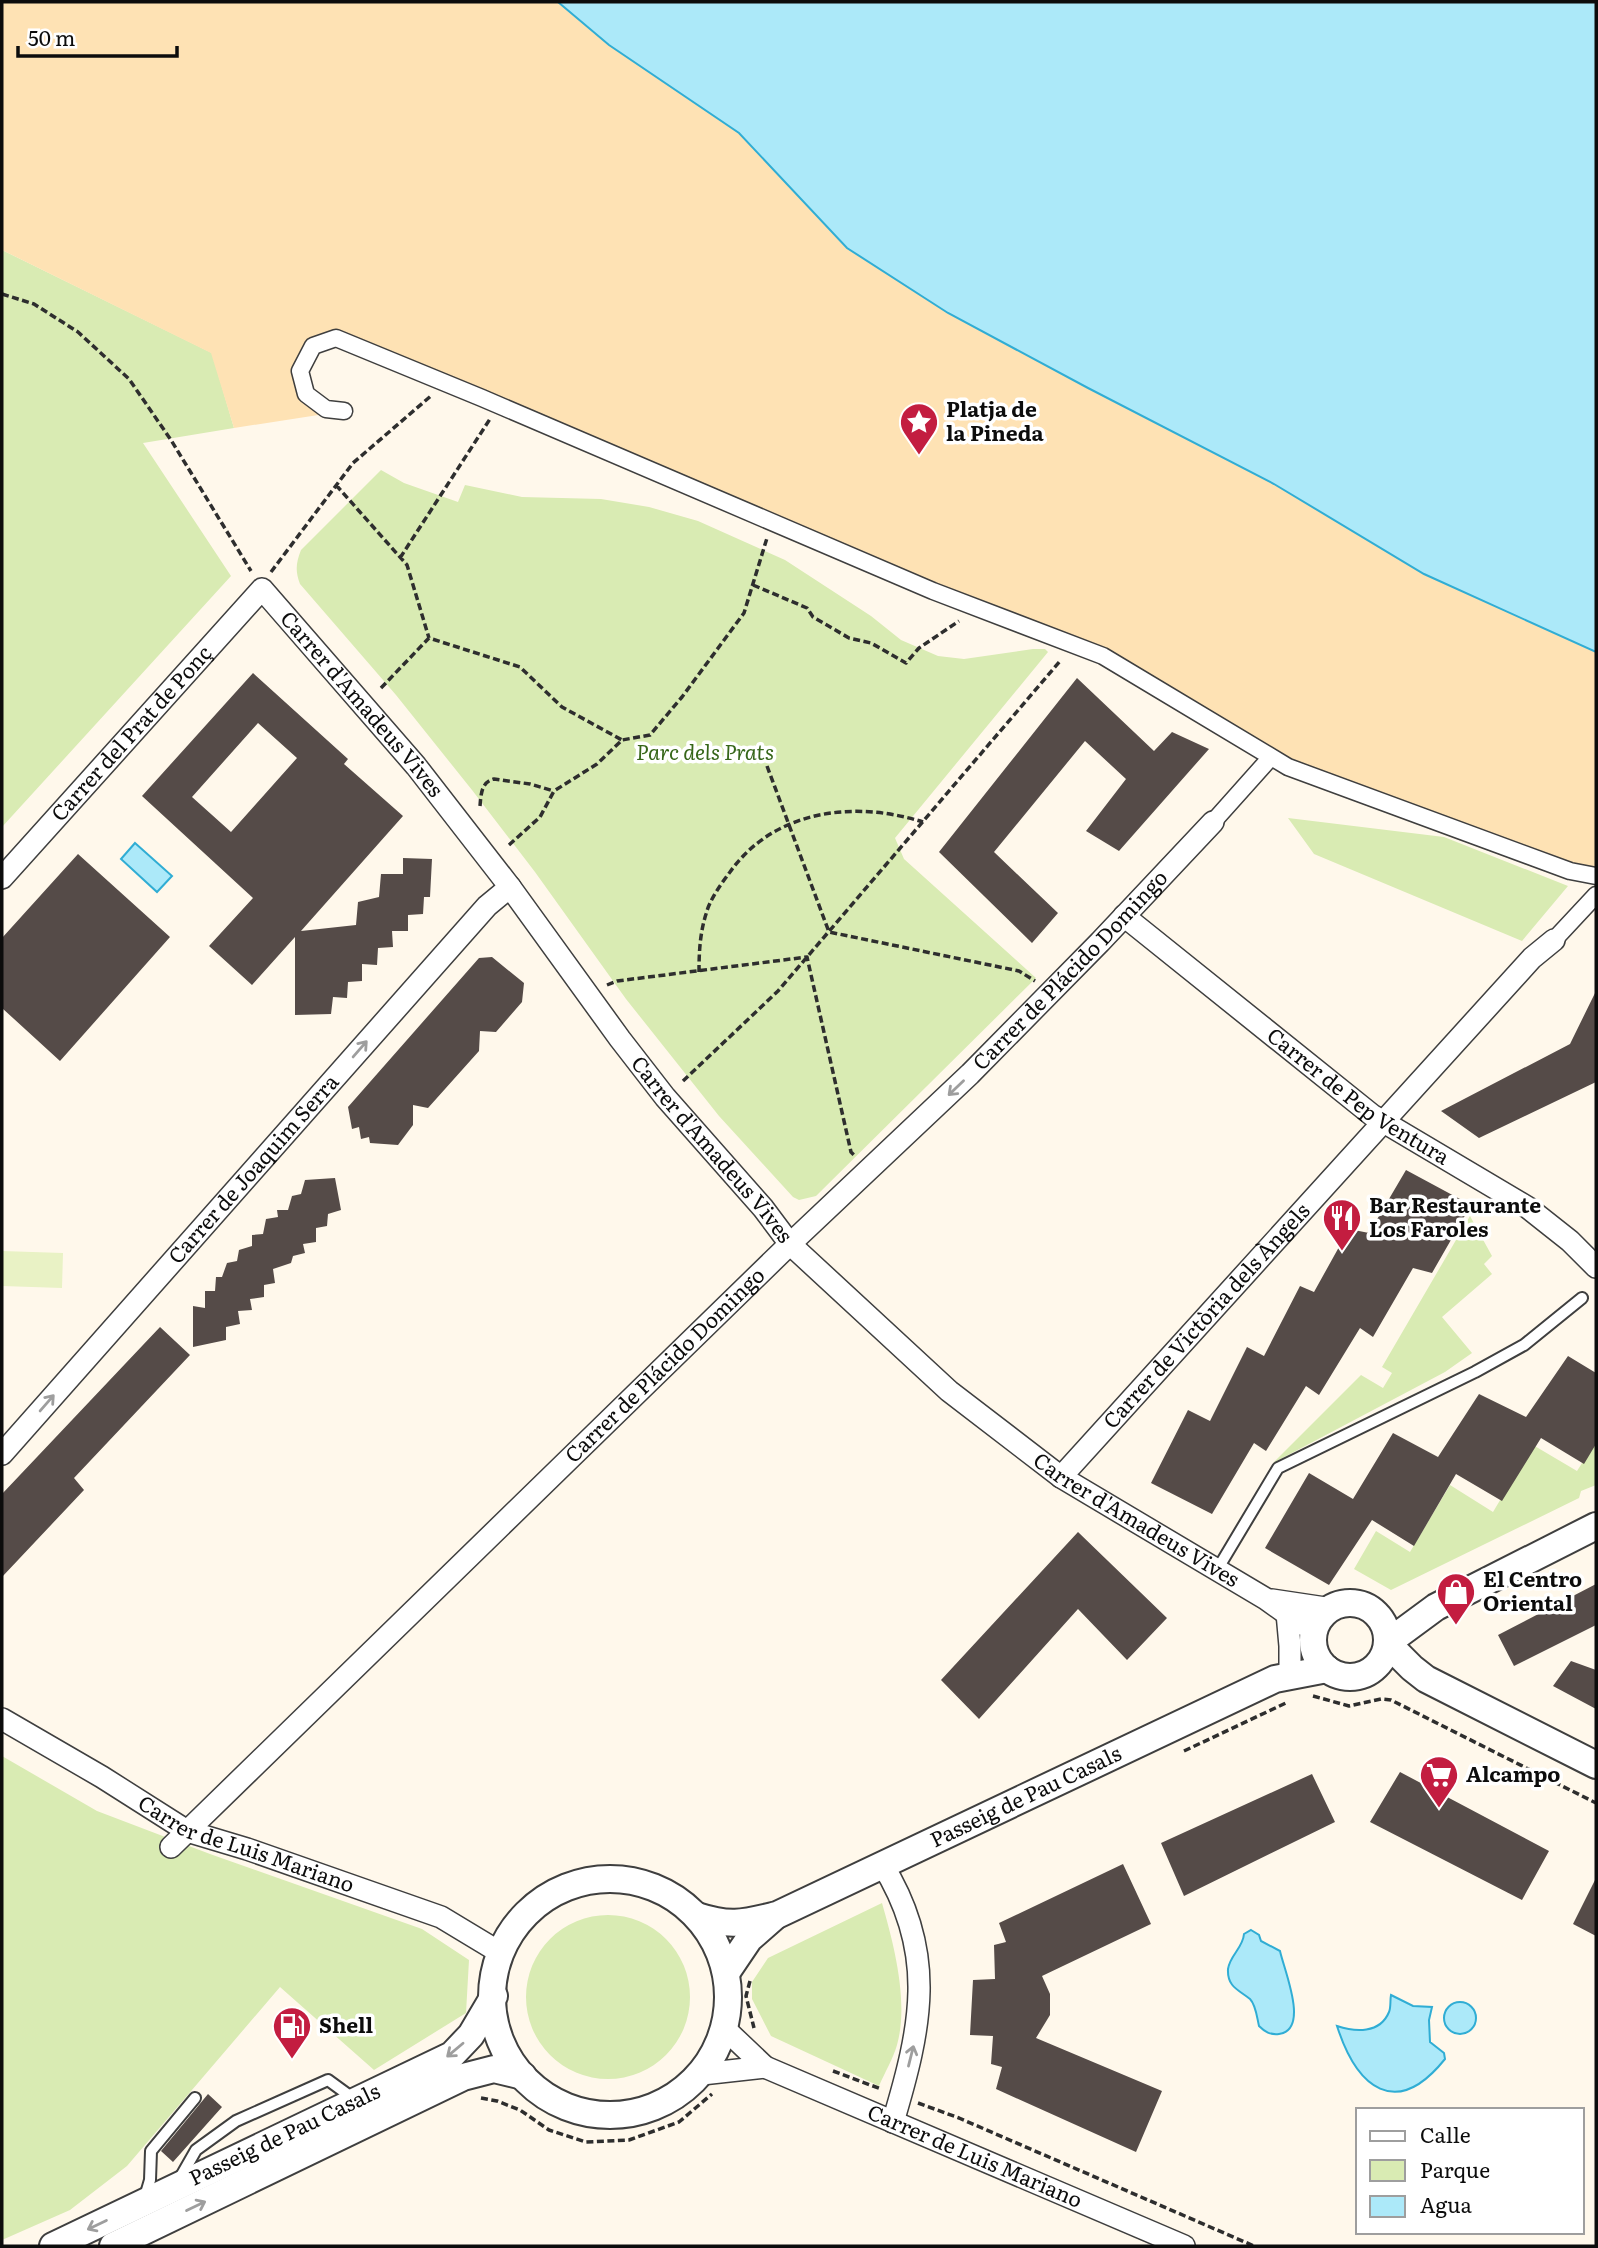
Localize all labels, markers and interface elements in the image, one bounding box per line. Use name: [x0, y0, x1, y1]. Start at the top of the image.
scale bar: [18, 14, 177, 58]
text: 50 m: [28, 21, 75, 52]
place label: Platja de la Pineda: [946, 392, 1045, 447]
place icon: Platja de la Pineda: [898, 401, 940, 456]
street label: Carrer d'Amadeus Vives: [274, 603, 452, 802]
street label: Carrer del Prat de Ponç: [42, 637, 217, 827]
park label: Parc dels Prats: [636, 735, 774, 766]
street label: Carrer de Plácido Domingo: [964, 862, 1173, 1076]
street label: Carrer de Pep Ventura: [1261, 1019, 1457, 1171]
one-way arrow: [352, 1041, 368, 1059]
street label: Carrer d'Amadeus Vives: [625, 1048, 802, 1248]
street label: Carrer de Joaquim Serra: [160, 1066, 345, 1269]
one-way arrow: [948, 1079, 965, 1096]
place label: Bar Restaurante Los Faroles: [1369, 1188, 1541, 1243]
street label: Carrer de Victòria dels Àngels: [1094, 1195, 1316, 1434]
restaurant icon: Bar Restaurante Los Faroles: [1321, 1197, 1363, 1252]
street label: Carrer de Plácido Domingo: [557, 1259, 770, 1469]
one-way arrow: [39, 1394, 55, 1412]
street label: Carrer d'Amadeus Vives: [1028, 1443, 1246, 1593]
place label: El Centro Oriental: [1483, 1562, 1582, 1617]
shop icon: El Centro Oriental: [1435, 1571, 1477, 1626]
street label: Passeig de Pau Casals: [924, 1736, 1126, 1853]
supermarket icon: Alcampo: [1418, 1754, 1460, 1809]
place label: Alcampo: [1466, 1757, 1560, 1788]
street label: Carrer de Luis Mariano: [133, 1786, 359, 1898]
fuel station icon: Shell: [271, 2005, 313, 2060]
place label: Shell: [319, 2008, 374, 2039]
one-way arrow: [446, 2042, 464, 2058]
one-way arrow: [905, 2045, 918, 2068]
street label: Passeig de Pau Casals: [183, 2074, 384, 2192]
street label: Carrer de Luis Mariano: [863, 2095, 1088, 2214]
legend: [1356, 2108, 1584, 2234]
text: Calle: [1420, 2118, 1471, 2149]
text: Parque: [1420, 2153, 1490, 2184]
text: Agua: [1420, 2188, 1472, 2219]
one-way arrow: [185, 2199, 206, 2212]
one-way arrow: [87, 2219, 108, 2233]

